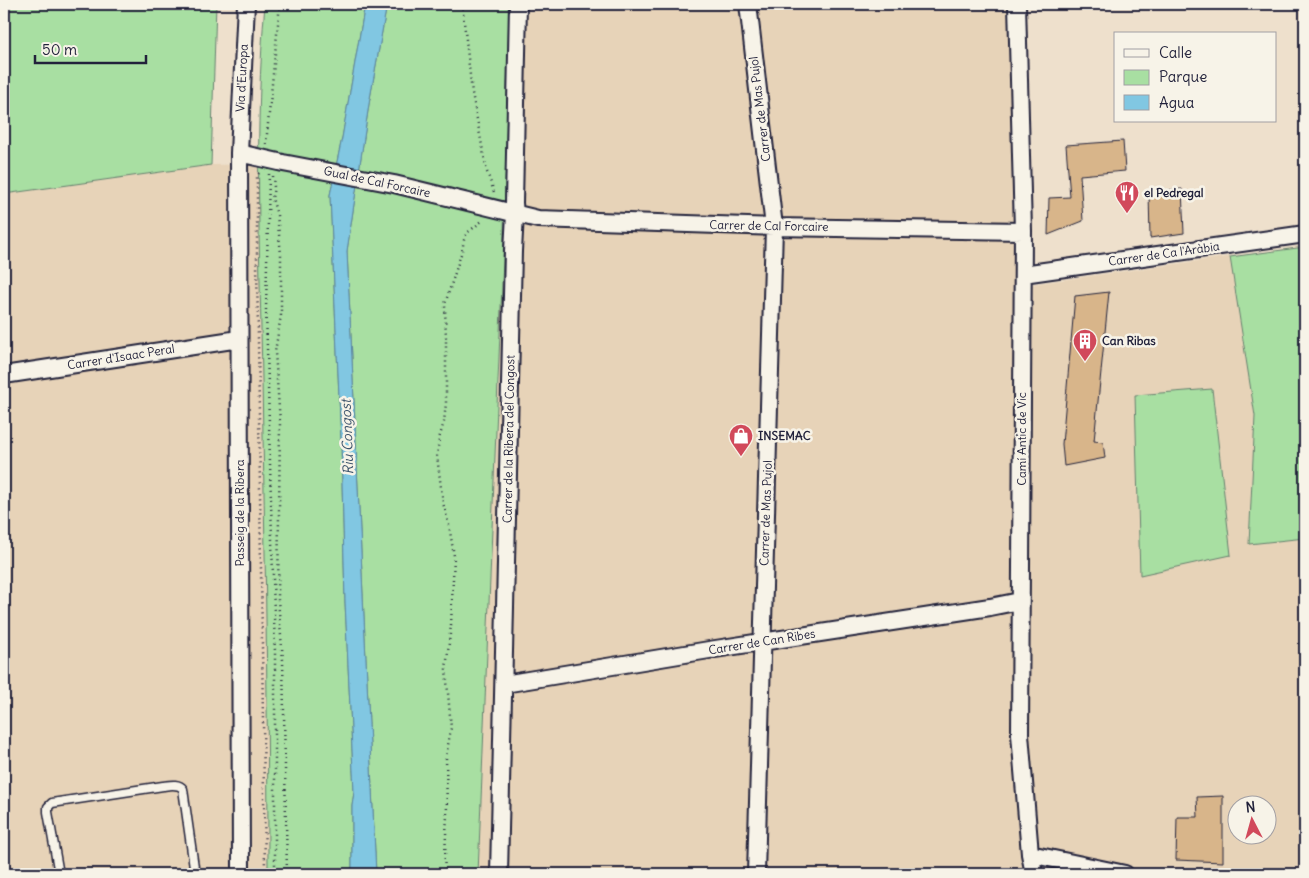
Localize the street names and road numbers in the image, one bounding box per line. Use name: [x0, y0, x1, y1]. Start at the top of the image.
street label: Via d'Europa: [232, 43, 251, 112]
street label: Carrer de Mas Pujol: [746, 56, 773, 162]
street label: Gual de Cal Forcaire: [322, 163, 432, 200]
street label: Carrer de Cal Forcaire: [709, 217, 829, 234]
street label: Carrer de Ca l'Aràbia: [1107, 238, 1221, 269]
street label: Carrer d'Isaac Peral: [66, 341, 176, 372]
street label: Carrer de la Ribera del Congost: [500, 355, 517, 523]
street label: Camí Antic de Vic: [1014, 392, 1029, 486]
street label: Passeig de la Ribera: [232, 459, 247, 567]
street label: Carrer de Mas Pujol: [756, 460, 775, 566]
street label: Carrer de Can Ribes: [707, 626, 816, 657]

